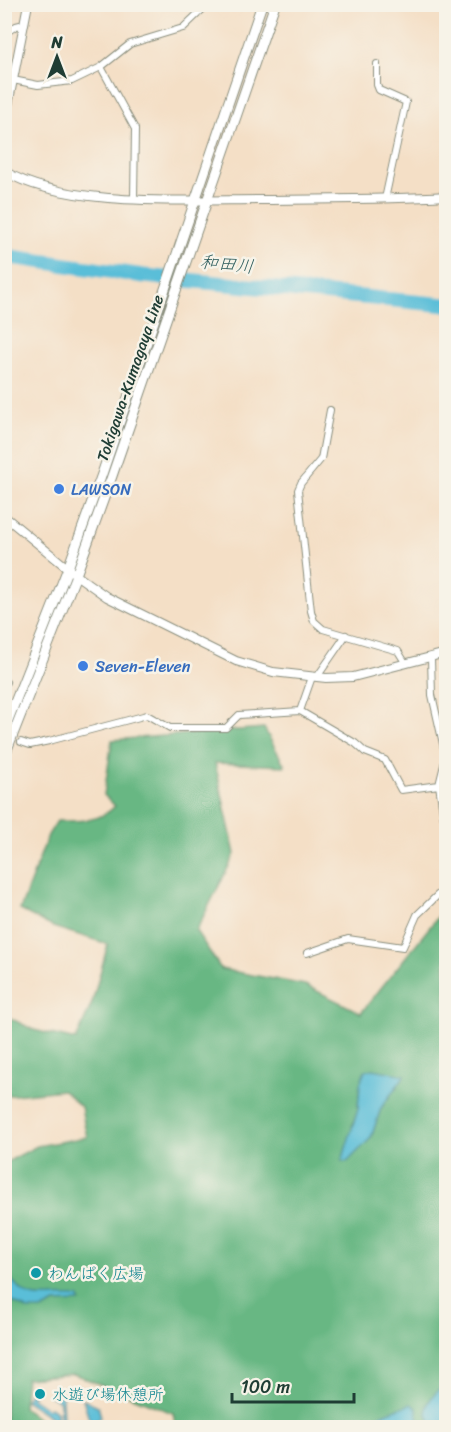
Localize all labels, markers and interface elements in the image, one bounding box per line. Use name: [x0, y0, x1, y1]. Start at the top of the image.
north arrow: [27, 27, 87, 87]
text: N: [50, 28, 63, 57]
water label: 和田川: [198, 245, 256, 283]
street label: Tokigawa-Kumagaya Line: [88, 291, 172, 465]
place label: LAWSON: [71, 475, 131, 504]
marker: LAWSON: [52, 482, 66, 496]
place label: Seven-Eleven: [95, 652, 191, 681]
marker: Seven-Eleven: [76, 659, 90, 673]
place label: わんぱく広場: [48, 1259, 144, 1288]
marker: わんぱく広場: [29, 1266, 43, 1280]
scale bar: [232, 1366, 354, 1404]
text: 100 m: [241, 1371, 290, 1403]
place label: 水遊び場休憩所: [52, 1380, 164, 1409]
marker: 水遊び場休憩所: [33, 1387, 47, 1401]

